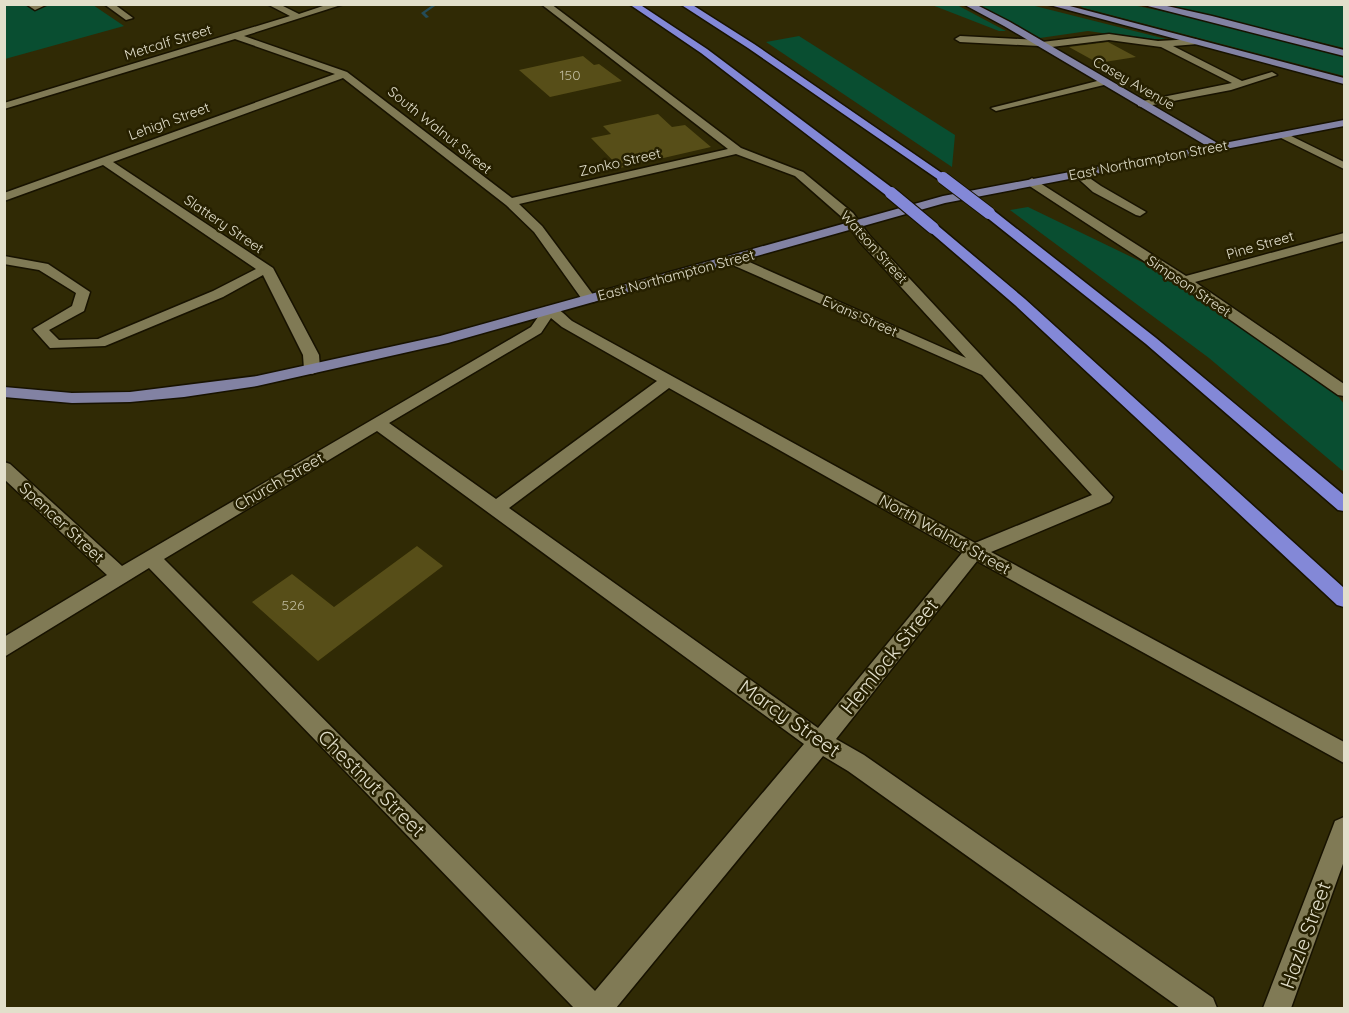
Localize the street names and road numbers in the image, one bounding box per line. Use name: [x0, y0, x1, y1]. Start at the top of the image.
street label: Metcalf Street: [122, 20, 214, 64]
street label: Casey Avenue: [1090, 52, 1178, 114]
street label: South Walnut Street: [384, 82, 496, 178]
street label: Lehigh Street: [126, 98, 212, 144]
street label: East Northampton Street: [1067, 136, 1229, 184]
street label: Zonko Street: [577, 144, 663, 180]
street label: Slattery Street: [181, 191, 268, 257]
street label: Watson Street: [836, 207, 912, 287]
street label: Pine Street: [1224, 227, 1296, 263]
street label: East Northampton Street: [596, 245, 756, 305]
street label: Simpson Street: [1144, 251, 1235, 321]
street label: Evans Street: [820, 291, 901, 341]
street label: Church Street: [231, 447, 327, 515]
street label: Spencer Street: [15, 478, 109, 566]
street label: North Walnut Street: [876, 490, 1014, 578]
street label: Hemlock Street: [835, 593, 943, 719]
street label: Marcy Street: [735, 674, 846, 762]
street label: Chestnut Street: [313, 724, 431, 842]
street label: Hazle Street: [1274, 878, 1336, 992]

